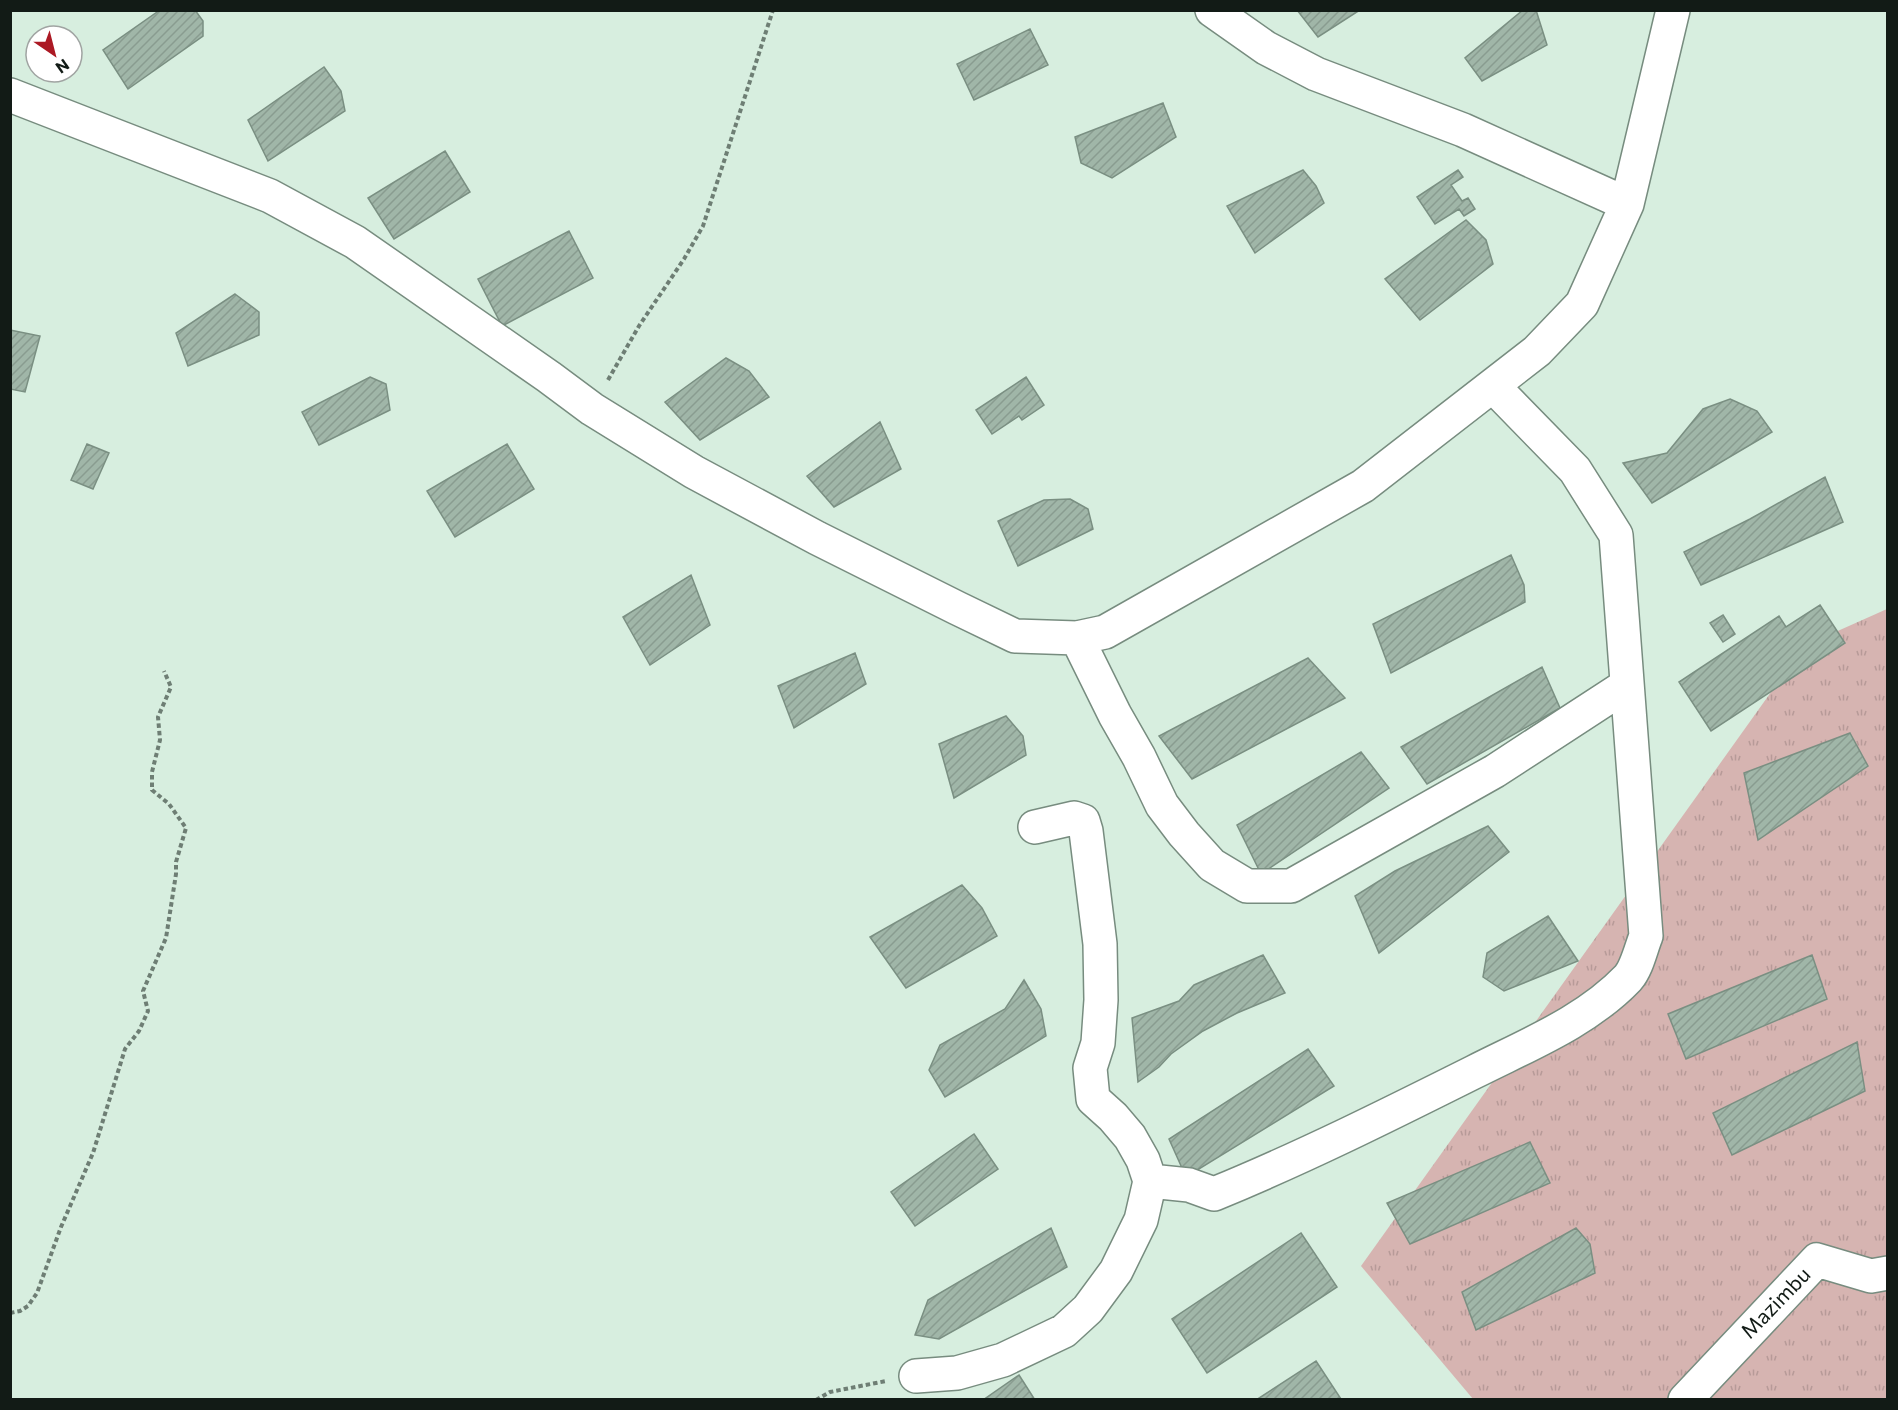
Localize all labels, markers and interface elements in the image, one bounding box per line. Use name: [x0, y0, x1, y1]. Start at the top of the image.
north arrow: [24, 24, 84, 84]
text: N: [53, 55, 73, 78]
street label: Mazimbu: [1735, 1261, 1815, 1343]

